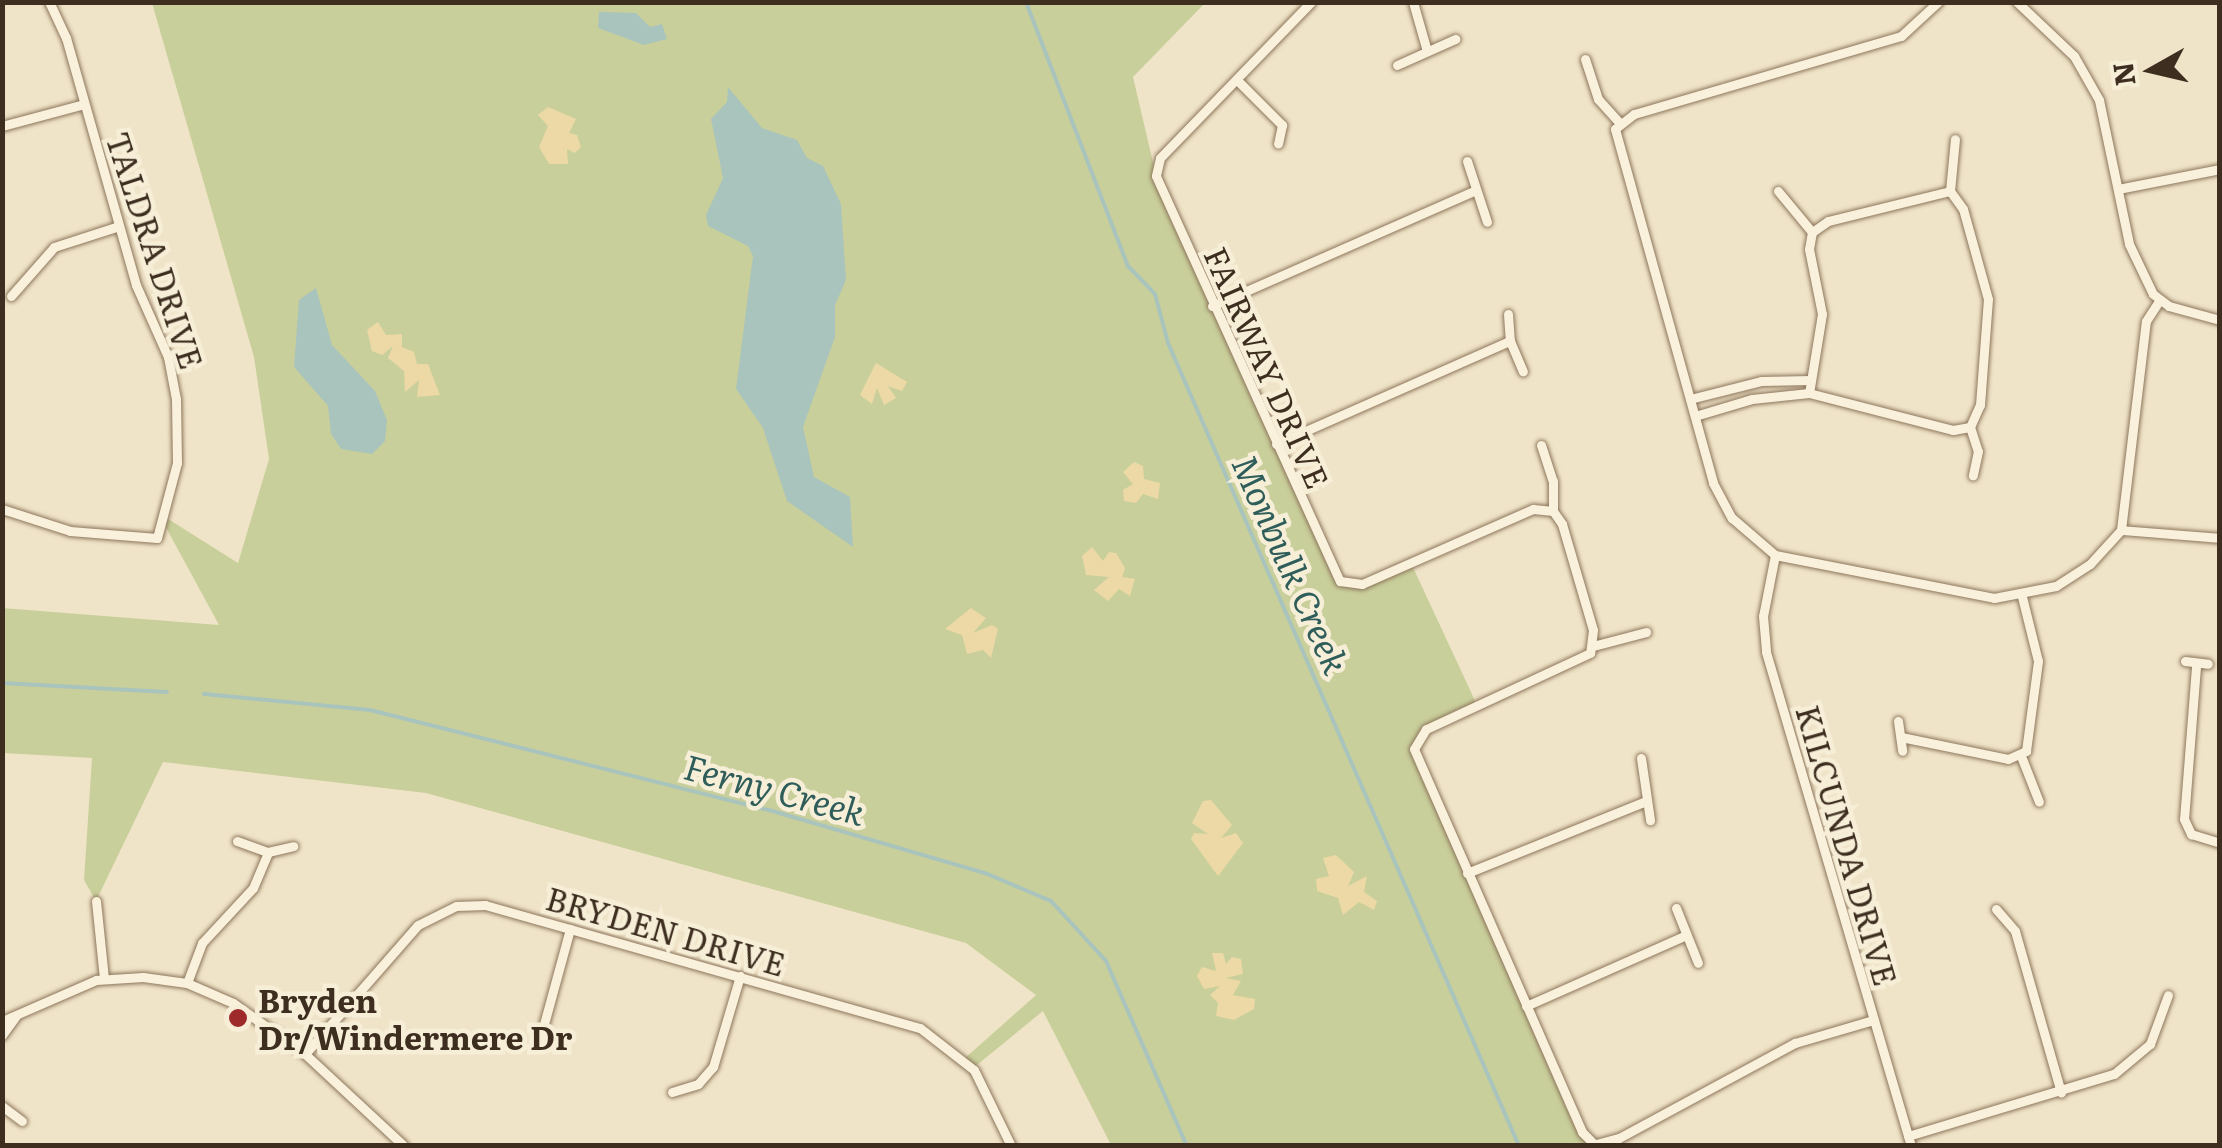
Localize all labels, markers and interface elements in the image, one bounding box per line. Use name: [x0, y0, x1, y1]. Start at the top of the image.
north arrow: [2102, 20, 2202, 120]
text: N: [2100, 60, 2145, 89]
street label: TALDRA DRIVE: [100, 127, 212, 373]
street label: FAIRWAY DRIVE: [1198, 240, 1338, 494]
water label: Monbulk Creek: [1225, 448, 1359, 680]
street label: KILCUNDA DRIVE: [1790, 700, 1906, 990]
water label: Ferny Creek: [680, 744, 870, 832]
street label: BRYDEN DRIVE: [542, 878, 790, 982]
place label: Bryden Dr/Windermere Dr: [258, 981, 572, 1056]
marker: Bryden Dr/Windermere Dr: [227, 1007, 249, 1029]

